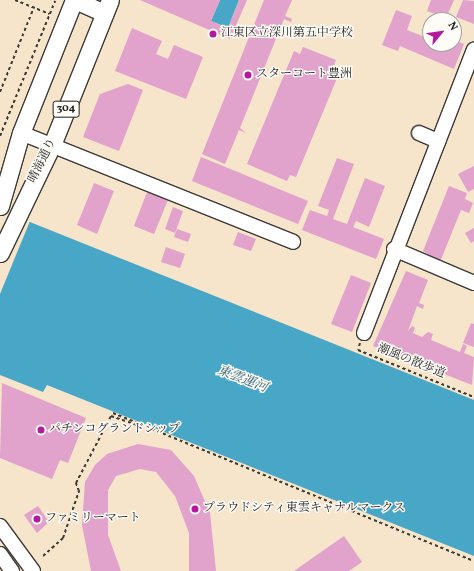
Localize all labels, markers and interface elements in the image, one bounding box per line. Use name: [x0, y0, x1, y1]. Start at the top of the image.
north arrow: [422, 12, 462, 52]
text: N: [444, 19, 461, 34]
place label: 江東区立深川第五中学校: [221, 27, 353, 41]
marker: 江東区立深川第五中学校: [208, 29, 218, 39]
place label: スターコート豊洲: [256, 68, 352, 82]
marker: スターコート豊洲: [243, 70, 253, 80]
road number: 304: [52, 100, 80, 118]
street label: 晴海通り: [26, 136, 60, 186]
street label: 潮風の散歩道: [375, 342, 447, 382]
water label: 東雲運河: [215, 363, 269, 397]
place label: パチンコグランドシップ: [49, 423, 181, 437]
marker: パチンコグランドシップ: [36, 425, 46, 435]
place label: プラウドシティ東雲キャナルマークス: [203, 502, 407, 516]
marker: プラウドシティ東雲キャナルマークス: [190, 504, 200, 514]
place label: ファミリーマート: [45, 512, 141, 526]
marker: ファミリーマート: [32, 514, 42, 524]

